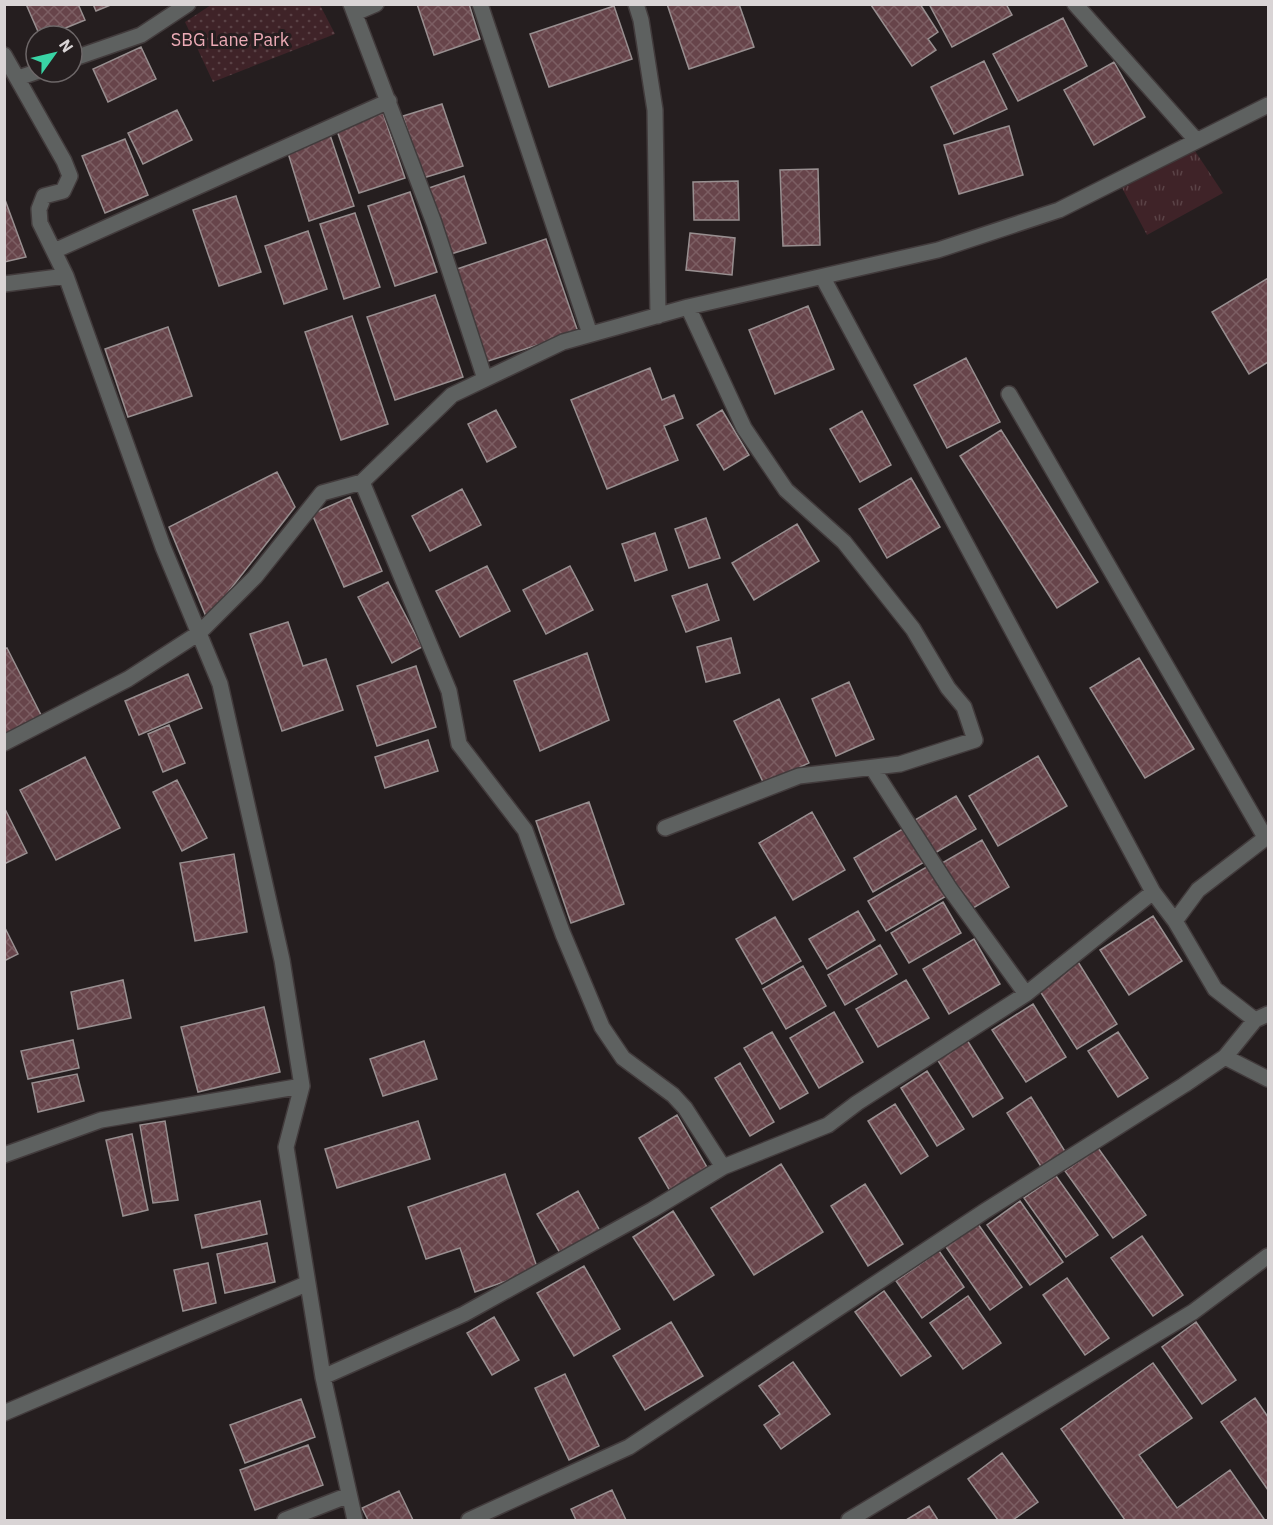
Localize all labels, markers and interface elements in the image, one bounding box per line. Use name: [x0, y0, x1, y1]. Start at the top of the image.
north arrow: [24, 24, 84, 84]
park label: SBG Lane Park: [171, 28, 290, 51]
text: N: [55, 35, 78, 56]

